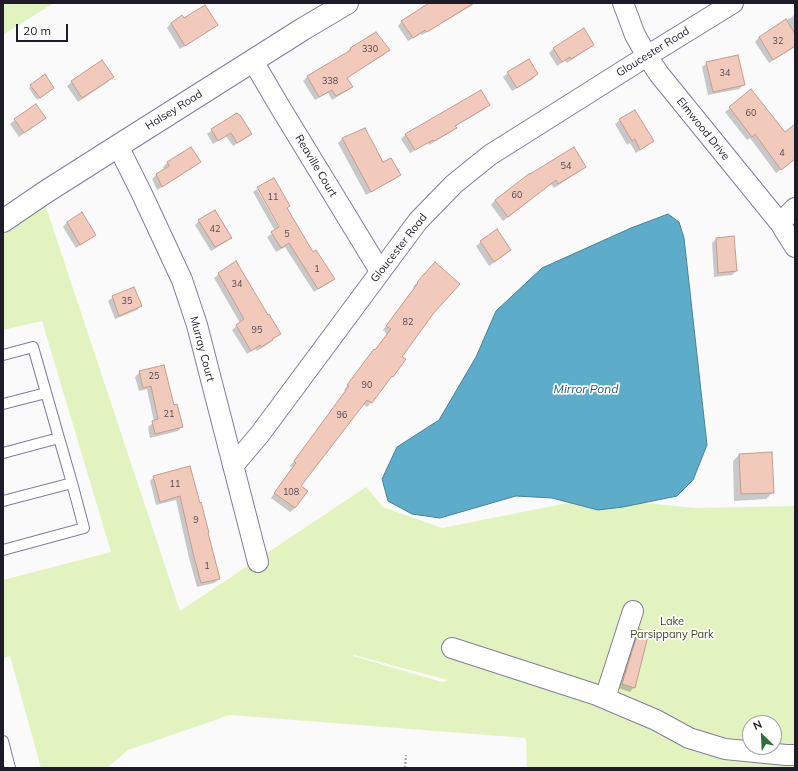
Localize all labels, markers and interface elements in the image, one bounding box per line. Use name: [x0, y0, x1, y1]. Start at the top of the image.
scale bar: [18, 16, 70, 42]
text: 20 m: [23, 23, 51, 38]
street label: Gloucester Road: [614, 24, 692, 80]
house number: 32: [773, 36, 783, 46]
house number: 330: [362, 44, 378, 54]
house number: 34: [720, 68, 730, 78]
house number: 338: [322, 76, 338, 86]
street label: Halsey Road: [143, 87, 205, 133]
street label: Elmwood Drive: [674, 95, 732, 163]
house number: 60: [746, 108, 756, 118]
street label: Reaville Court: [292, 132, 340, 200]
house number: 4: [779, 148, 785, 158]
house number: 54: [561, 161, 571, 171]
house number: 60: [512, 190, 522, 200]
house number: 11: [268, 192, 278, 202]
street label: Gloucester Road: [368, 211, 430, 285]
house number: 42: [210, 224, 220, 234]
house number: 5: [284, 229, 290, 239]
house number: 1: [314, 264, 320, 274]
house number: 34: [232, 279, 242, 289]
house number: 35: [122, 296, 132, 306]
street label: Murray Court: [187, 315, 217, 383]
house number: 82: [403, 317, 413, 327]
house number: 95: [252, 325, 262, 335]
house number: 25: [149, 371, 159, 381]
house number: 90: [362, 380, 372, 390]
water label: Mirror Pond: [554, 382, 618, 396]
house number: 21: [164, 409, 174, 419]
house number: 96: [337, 410, 347, 420]
house number: 11: [170, 479, 180, 489]
house number: 108: [283, 487, 299, 497]
house number: 9: [193, 515, 199, 525]
house number: 1: [204, 561, 210, 571]
park label: Lake Parsippany Park: [630, 615, 714, 641]
north arrow: [742, 715, 782, 755]
text: N: [751, 717, 764, 733]

